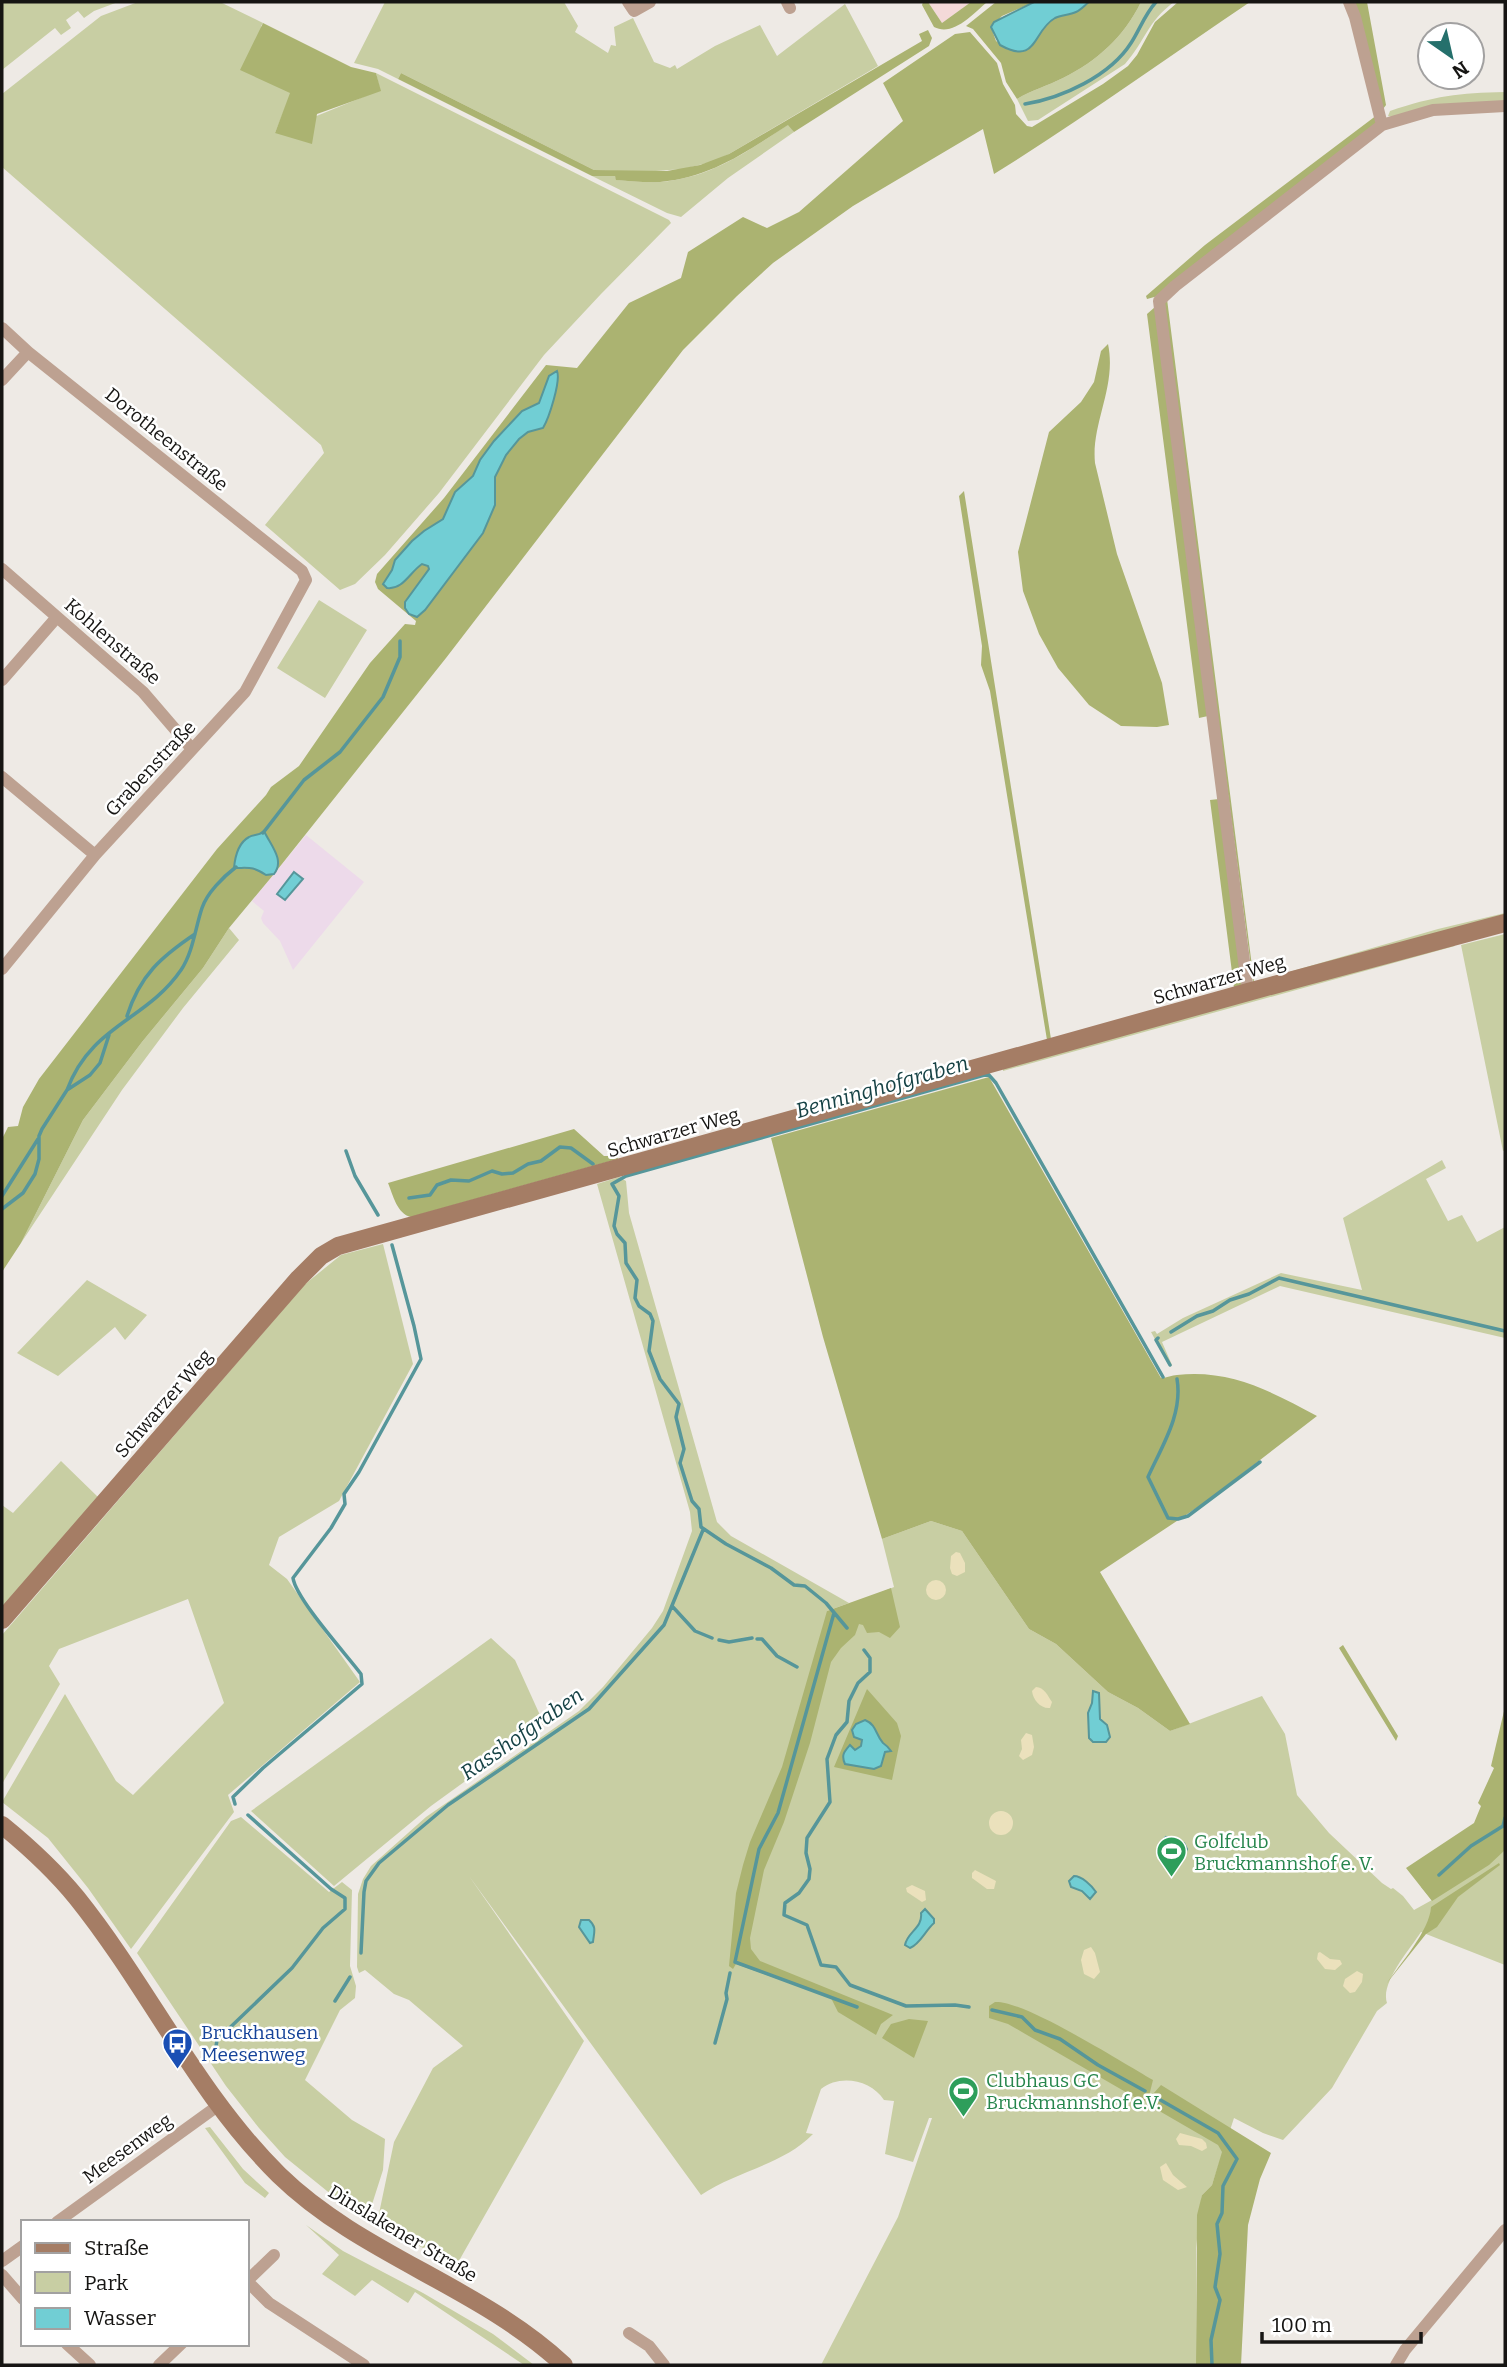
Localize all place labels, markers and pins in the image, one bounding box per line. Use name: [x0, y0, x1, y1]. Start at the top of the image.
place label: Golfclub Bruckmannshof e. V.: [1194, 1830, 1374, 1875]
sports icon: Golfclub Bruckmannshof e. V.: [1154, 1835, 1188, 1879]
place label: Bruckhausen Meesenweg: [201, 2021, 318, 2066]
bus stop icon: Bruckhausen Meesenweg: [161, 2026, 195, 2070]
place label: Clubhaus GC Bruckmannshof e.V.: [986, 2069, 1161, 2114]
sports icon: Clubhaus GC Bruckmannshof e.V.: [946, 2074, 980, 2118]

